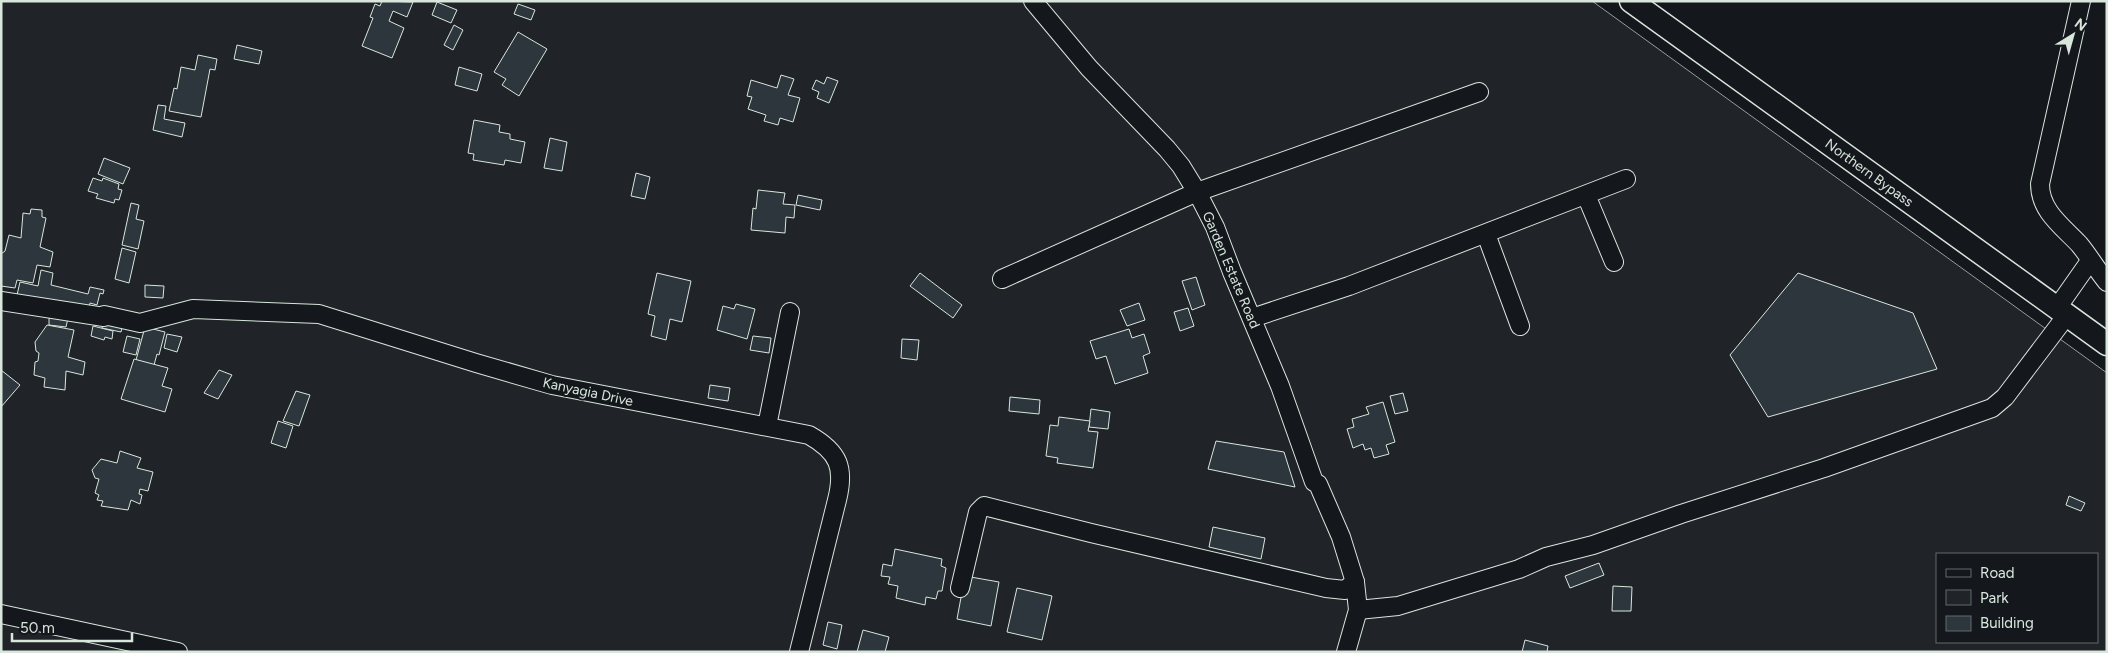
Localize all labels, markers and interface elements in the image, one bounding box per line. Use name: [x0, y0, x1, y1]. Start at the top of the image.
north arrow: [2048, 10, 2098, 60]
text: N: [2071, 15, 2090, 35]
street label: Northern Bypass: [1822, 135, 1916, 211]
street label: Garden Estate Road: [1199, 209, 1263, 331]
street label: Kanyagia Drive: [541, 374, 635, 410]
legend: [1936, 553, 2098, 643]
text: Road: [1980, 564, 2015, 582]
text: Park: [1980, 589, 2009, 607]
scale bar: [12, 610, 132, 642]
text: Building: [1980, 614, 2034, 632]
text: 50 m: [20, 619, 55, 637]

